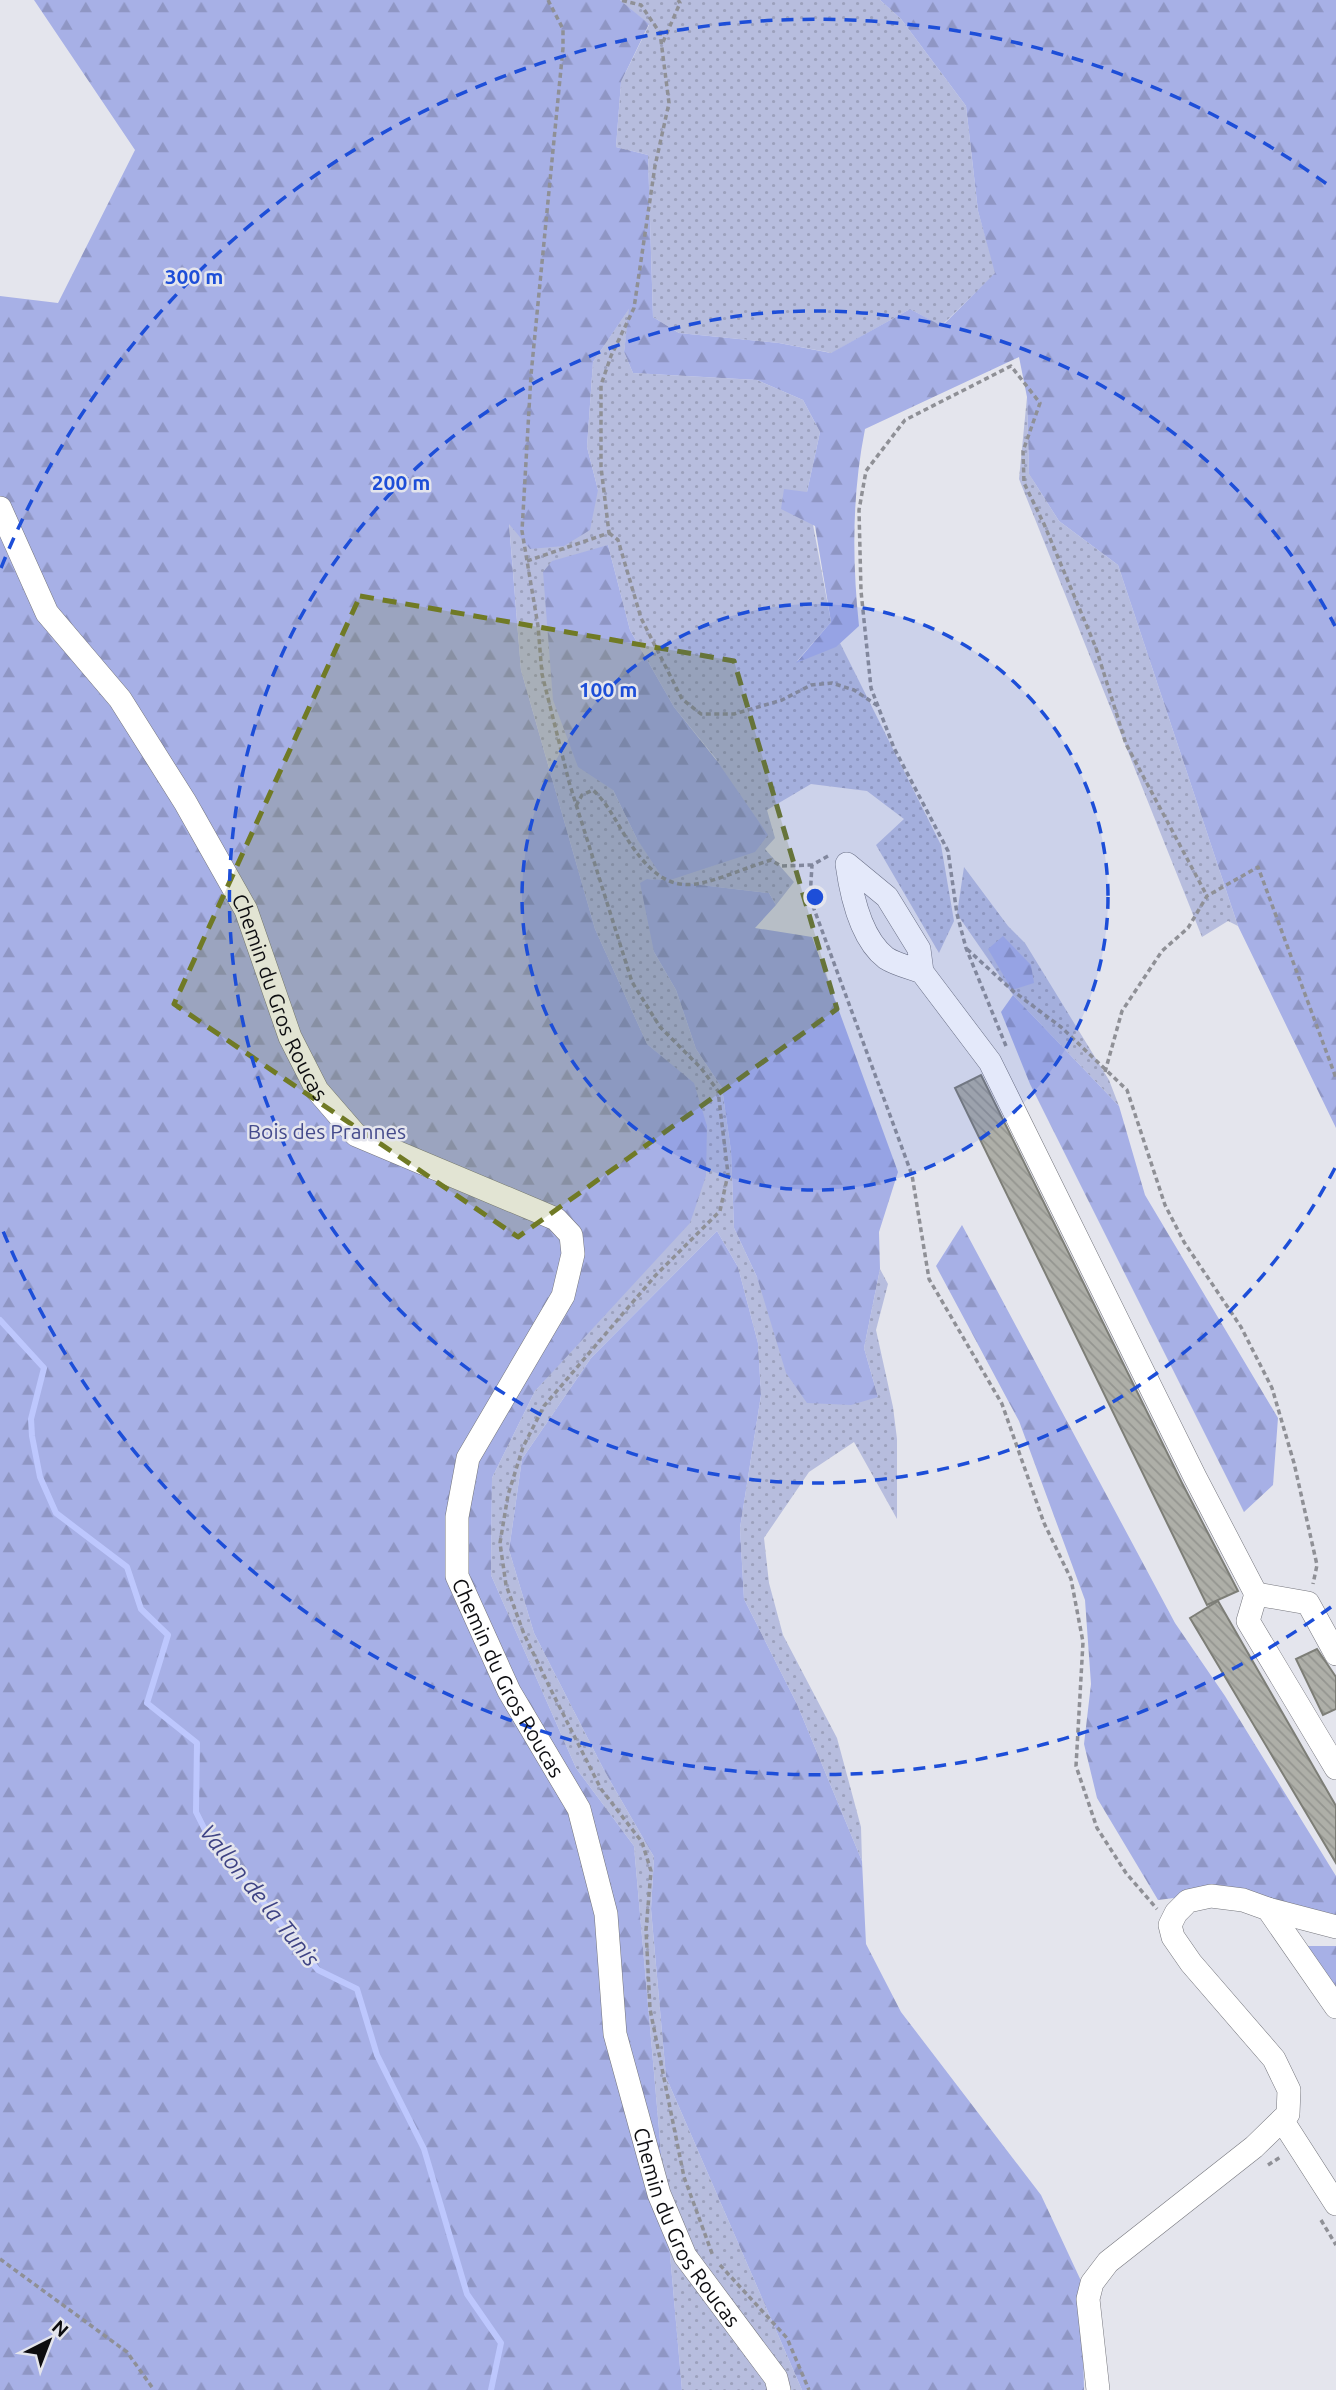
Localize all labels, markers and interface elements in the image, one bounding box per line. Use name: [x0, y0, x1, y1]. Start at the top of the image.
text: 300 m: [165, 264, 223, 288]
text: 200 m: [372, 470, 430, 494]
text: 100 m: [579, 677, 637, 701]
centre of rings: [803, 885, 827, 909]
street label: Chemin du Gros Roucas: [227, 889, 332, 1105]
park label: Bois des Prannes: [248, 1119, 406, 1143]
street label: Chemin du Gros Roucas: [448, 1574, 569, 1781]
water label: Vallon de la Tunis: [195, 1819, 325, 1971]
street label: Chemin du Gros Roucas: [629, 2125, 745, 2331]
north arrow: [14, 2306, 84, 2376]
text: N: [48, 2315, 73, 2341]

